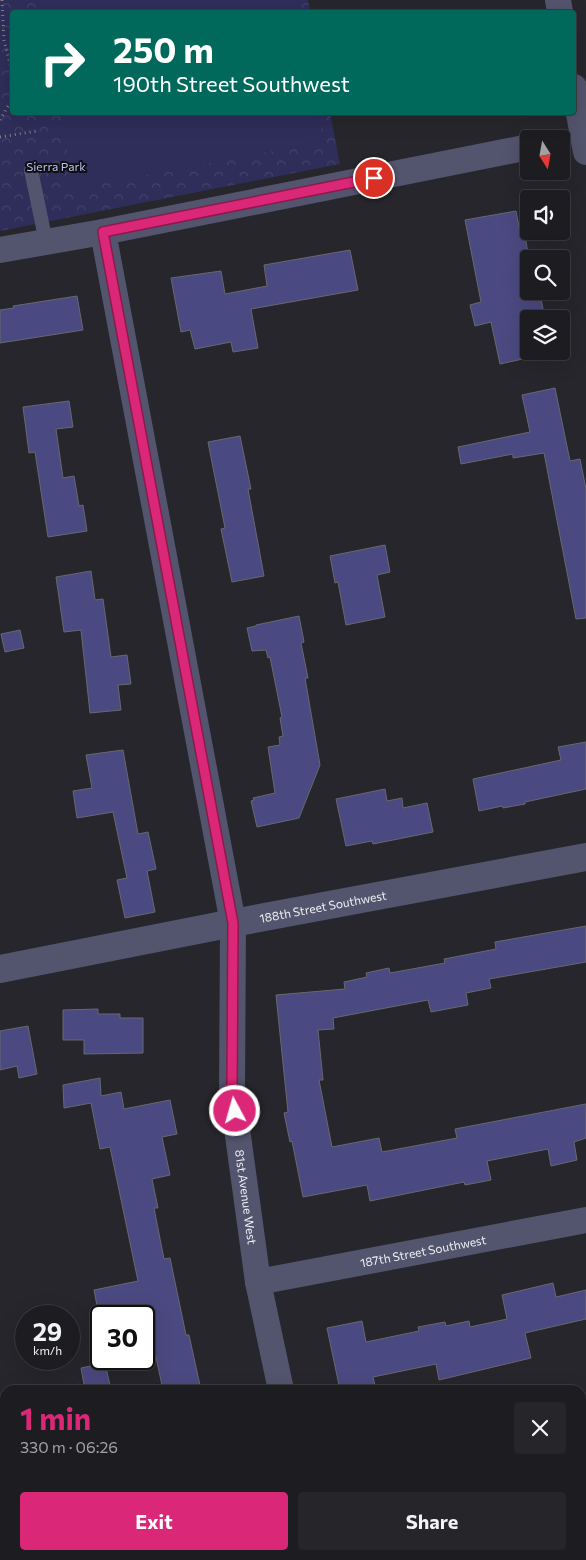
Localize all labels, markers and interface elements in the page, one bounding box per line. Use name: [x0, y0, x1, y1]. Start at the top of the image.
text: 250 m: [113, 27, 214, 70]
icon: right: [30, 30, 95, 95]
text: 190th Street Southwest: [113, 70, 350, 97]
north arrow: [520, 130, 570, 180]
map controls: [520, 130, 570, 360]
pin: [353, 157, 395, 199]
park label: Sierra Park: [26, 159, 86, 173]
icon: arrive: [360, 164, 388, 192]
button: sound: [520, 190, 570, 240]
button: search: [520, 250, 570, 300]
button: layers: [520, 310, 570, 360]
street label: 188th Street Southwest: [258, 887, 388, 925]
position arrow: [208, 1084, 260, 1136]
street label: 81st Avenue West: [233, 1149, 260, 1245]
street label: 187th Street Southwest: [359, 1232, 487, 1270]
speed limit sign: 30: [90, 1305, 155, 1370]
text: 29: [33, 1316, 62, 1346]
text: km/h: [33, 1343, 62, 1357]
text: 1 min: [20, 1399, 91, 1436]
button: close: [514, 1402, 566, 1454]
text: 330 m · 06:26: [20, 1437, 118, 1456]
button: Exit: [20, 1492, 288, 1550]
button: Share: [298, 1492, 566, 1550]

